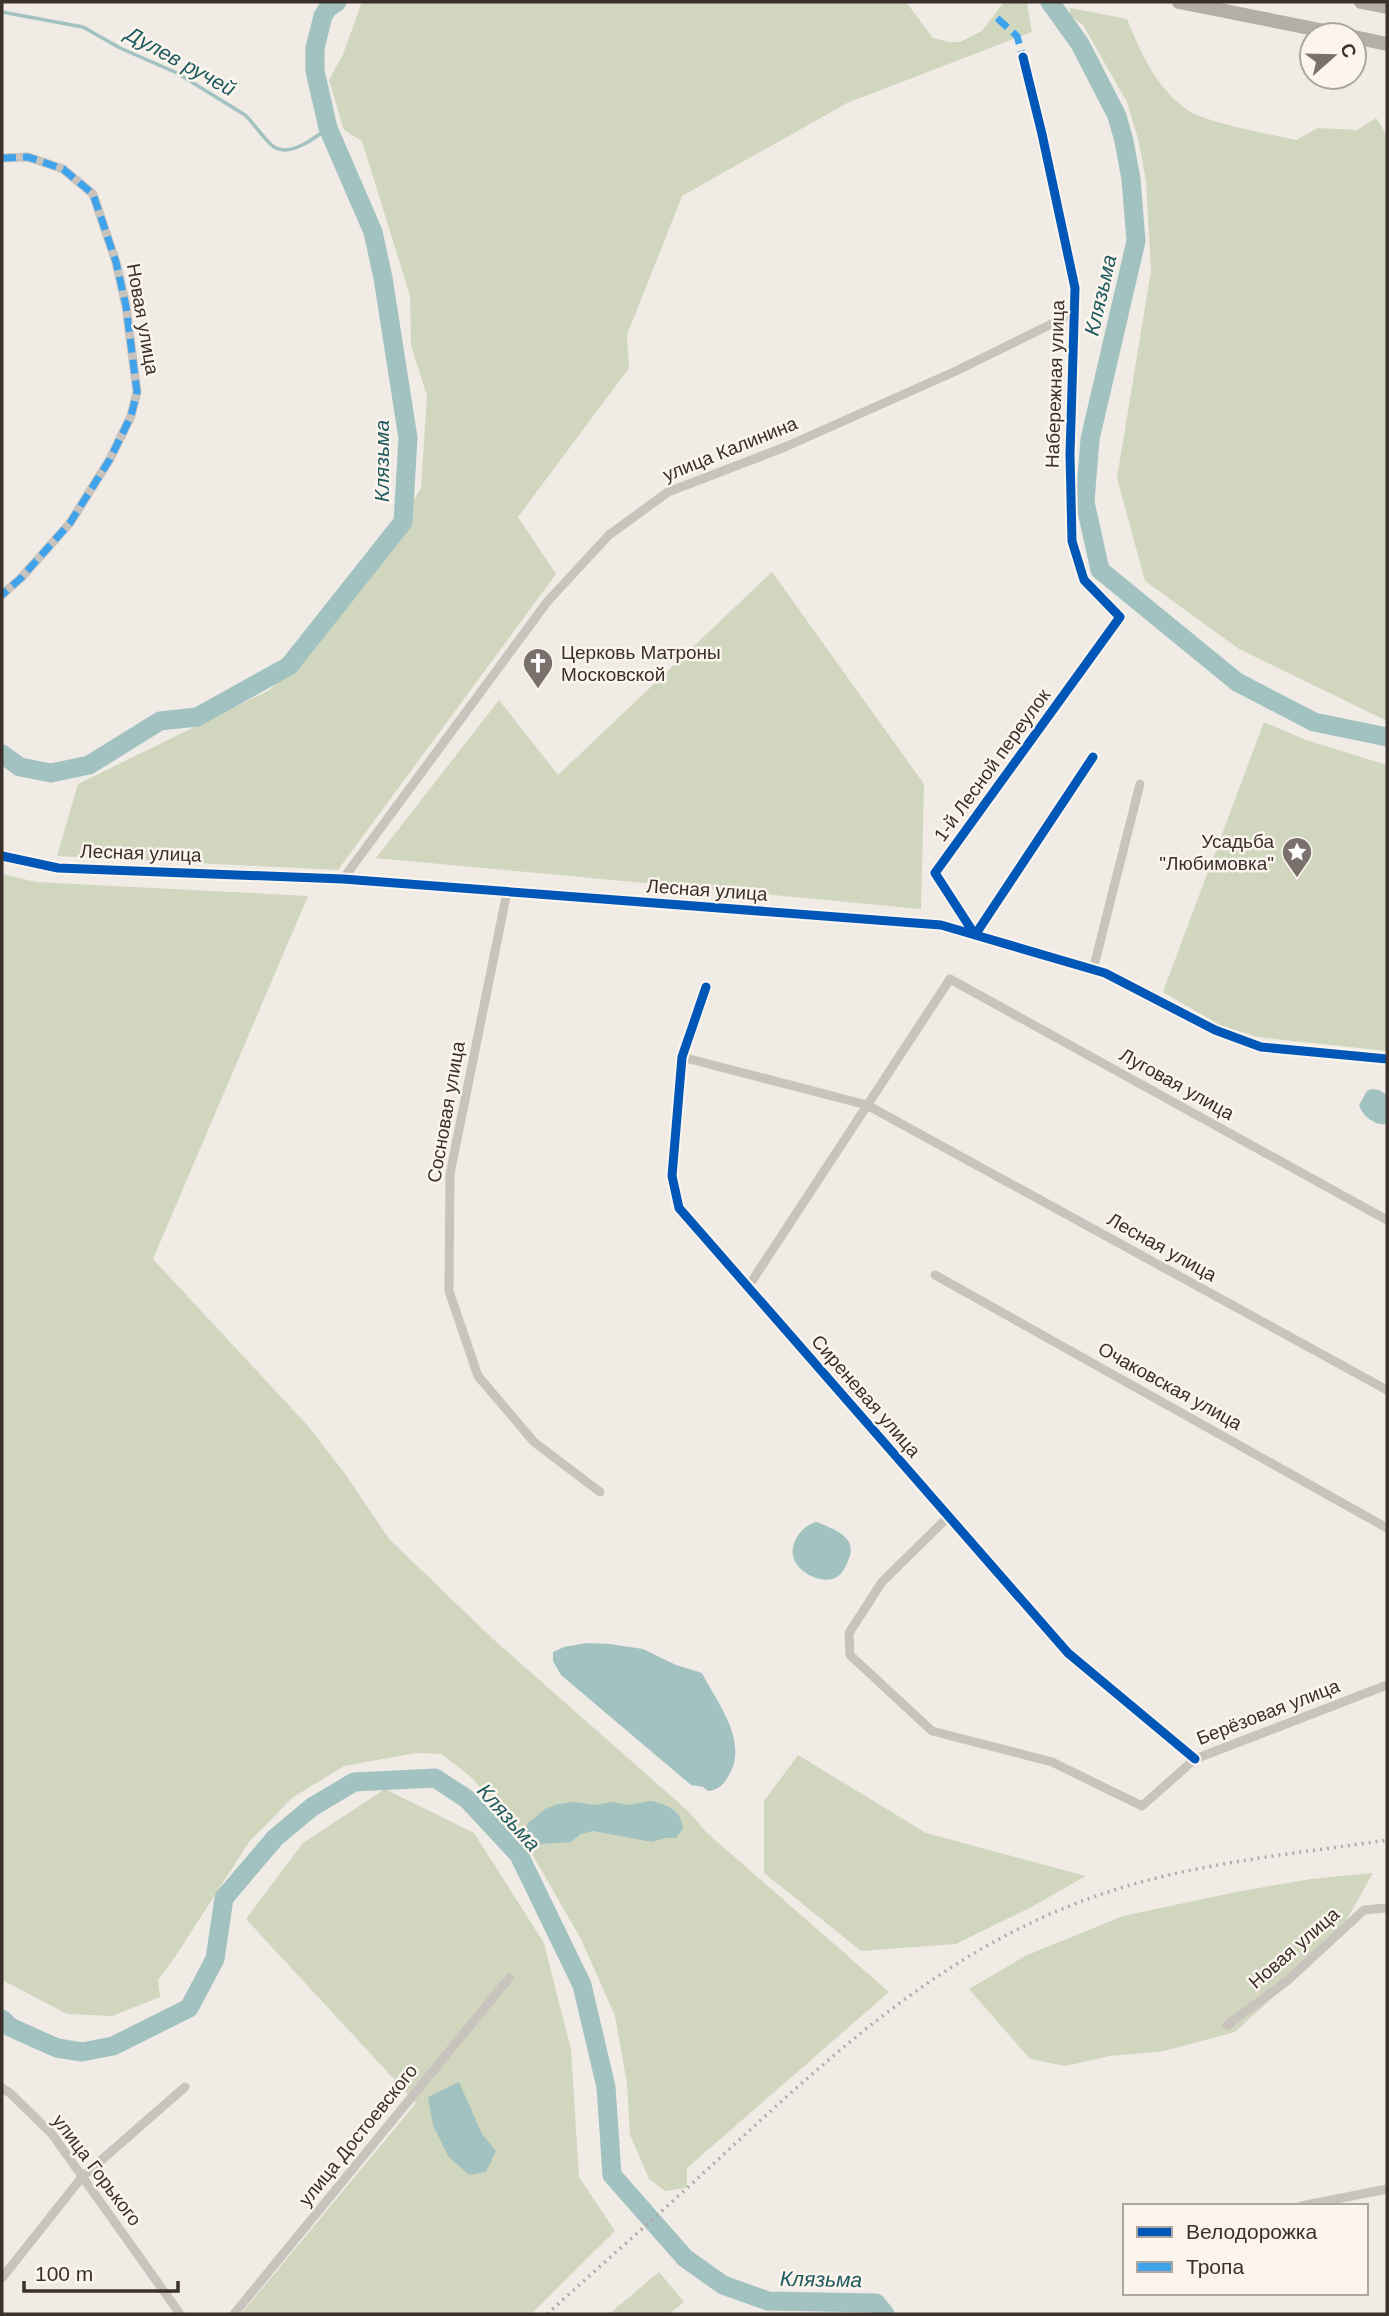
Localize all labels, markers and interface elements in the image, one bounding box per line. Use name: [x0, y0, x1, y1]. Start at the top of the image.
water label: Дулев ручей: [121, 21, 240, 101]
north arrow: [1298, 21, 1368, 91]
text: С: [1336, 40, 1361, 61]
water label: Клязьма: [1080, 252, 1120, 338]
street label: Новая улица: [123, 262, 163, 377]
street label: Набережная улица: [1042, 299, 1068, 468]
street label: улица Калинина: [660, 412, 801, 486]
water label: Клязьма: [370, 420, 393, 502]
place label: Церковь Матроны Московской: [561, 642, 721, 685]
church icon: Церковь Матроны Московской: [521, 646, 555, 690]
street label: 1-й Лесной переулок: [930, 684, 1055, 845]
place label: Усадьба "Любимовка": [1159, 831, 1274, 874]
place icon: Усадьба "Любимовка": [1280, 835, 1314, 879]
street label: Лесная улица: [80, 840, 202, 866]
street label: Лесная улица: [646, 875, 769, 905]
street label: Сосновая улица: [423, 1039, 469, 1184]
street label: Луговая улица: [1116, 1044, 1238, 1124]
street label: Лесная улица: [1104, 1208, 1221, 1286]
street label: Сиреневая улица: [807, 1331, 925, 1462]
street label: Очаковская улица: [1095, 1338, 1246, 1434]
street label: Берёзовая улица: [1194, 1675, 1343, 1749]
water label: Клязьма: [473, 1779, 545, 1855]
street label: Новая улица: [1245, 1903, 1344, 1993]
street label: улица Достоевского: [295, 2060, 421, 2210]
street label: улица Горького: [48, 2110, 146, 2230]
legend: [1123, 2204, 1368, 2295]
text: Велодорожка: [1186, 2220, 1317, 2243]
scale bar: [24, 2250, 178, 2294]
text: Тропа: [1186, 2255, 1244, 2278]
text: 100 m: [35, 2262, 93, 2285]
water label: Клязьма: [780, 2267, 862, 2291]

